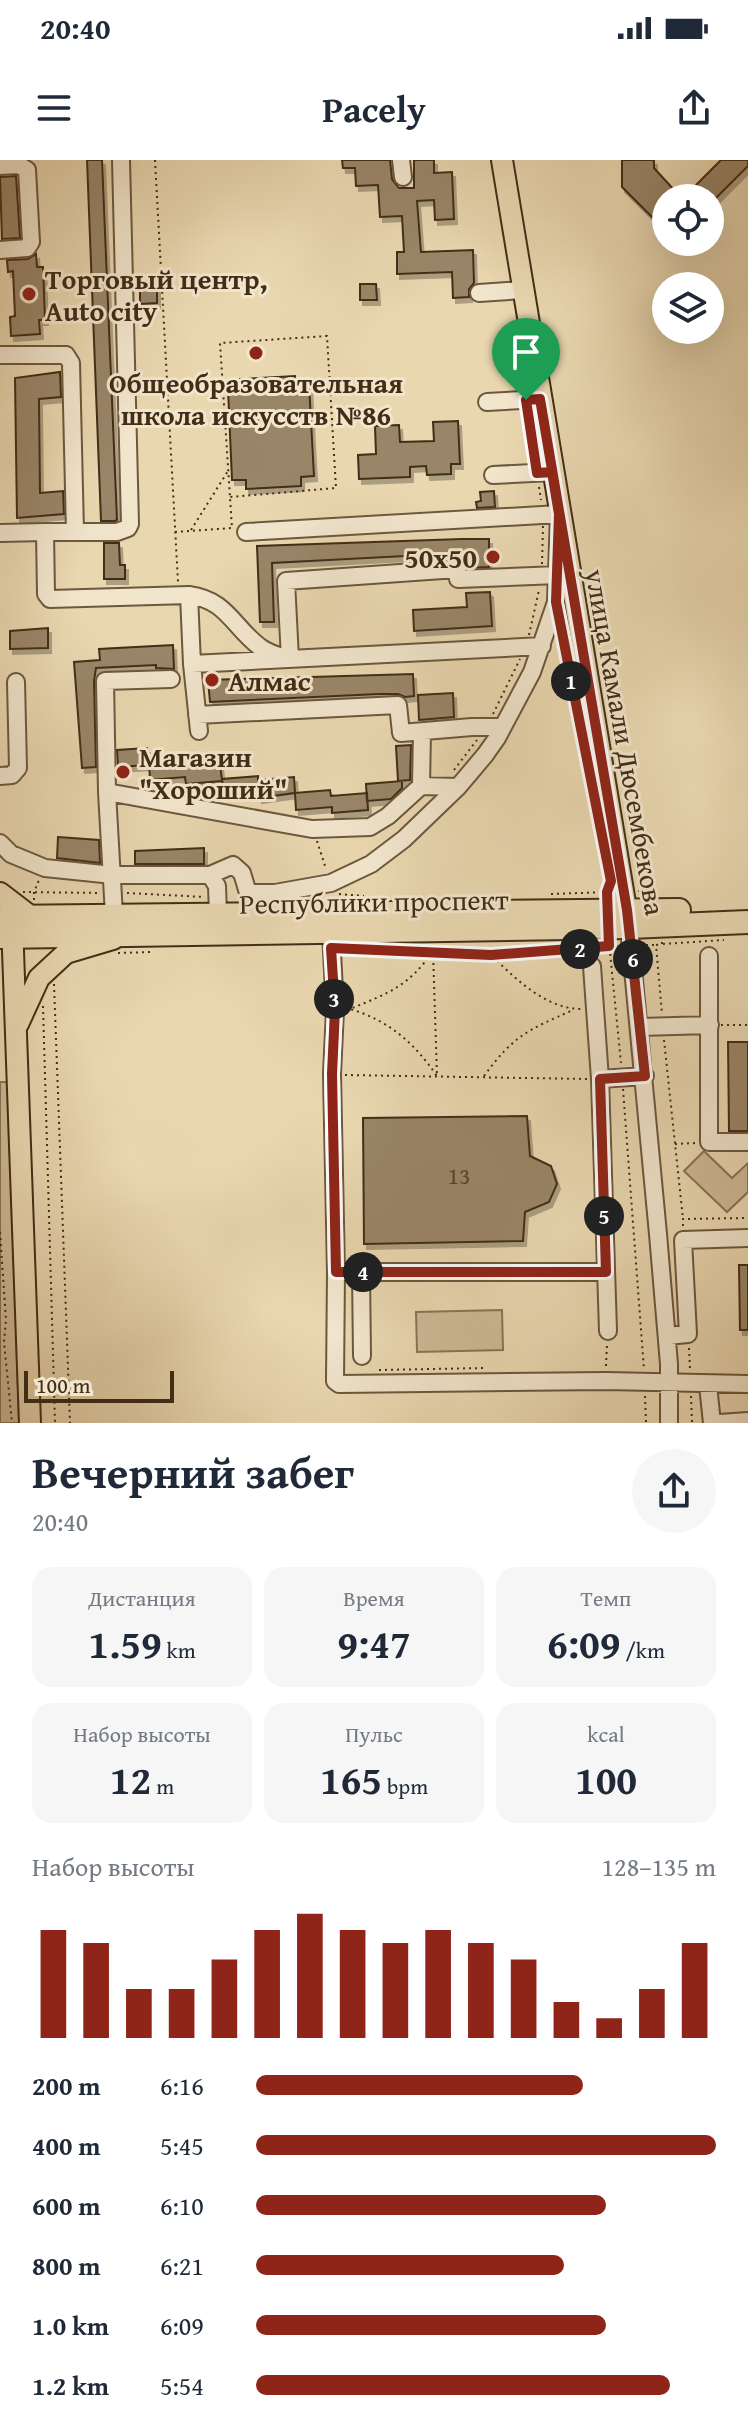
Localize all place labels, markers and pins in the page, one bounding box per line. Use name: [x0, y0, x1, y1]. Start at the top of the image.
place label: Торговый центр, Auto city: [45, 258, 267, 331]
marker: Торговый центр, Auto city: [20, 285, 38, 303]
pin: [492, 318, 560, 400]
marker: Общеобразовательная школа искусств №86: [247, 344, 265, 362]
place label: Общеобразовательная школа искусств №86: [109, 362, 403, 435]
place label: 50х50: [404, 537, 477, 578]
marker: 50х50: [484, 548, 502, 566]
place label: Алмас: [228, 660, 311, 701]
pin: 1: [551, 661, 591, 701]
marker: Алмас: [203, 671, 221, 689]
place label: Магазин "Хороший": [139, 736, 288, 809]
marker: Магазин "Хороший": [114, 763, 132, 781]
pin: 2: [560, 929, 600, 969]
pin: 6: [613, 939, 653, 979]
pin: 3: [314, 979, 354, 1019]
pin: 5: [584, 1196, 624, 1236]
pin: 4: [343, 1252, 383, 1292]

